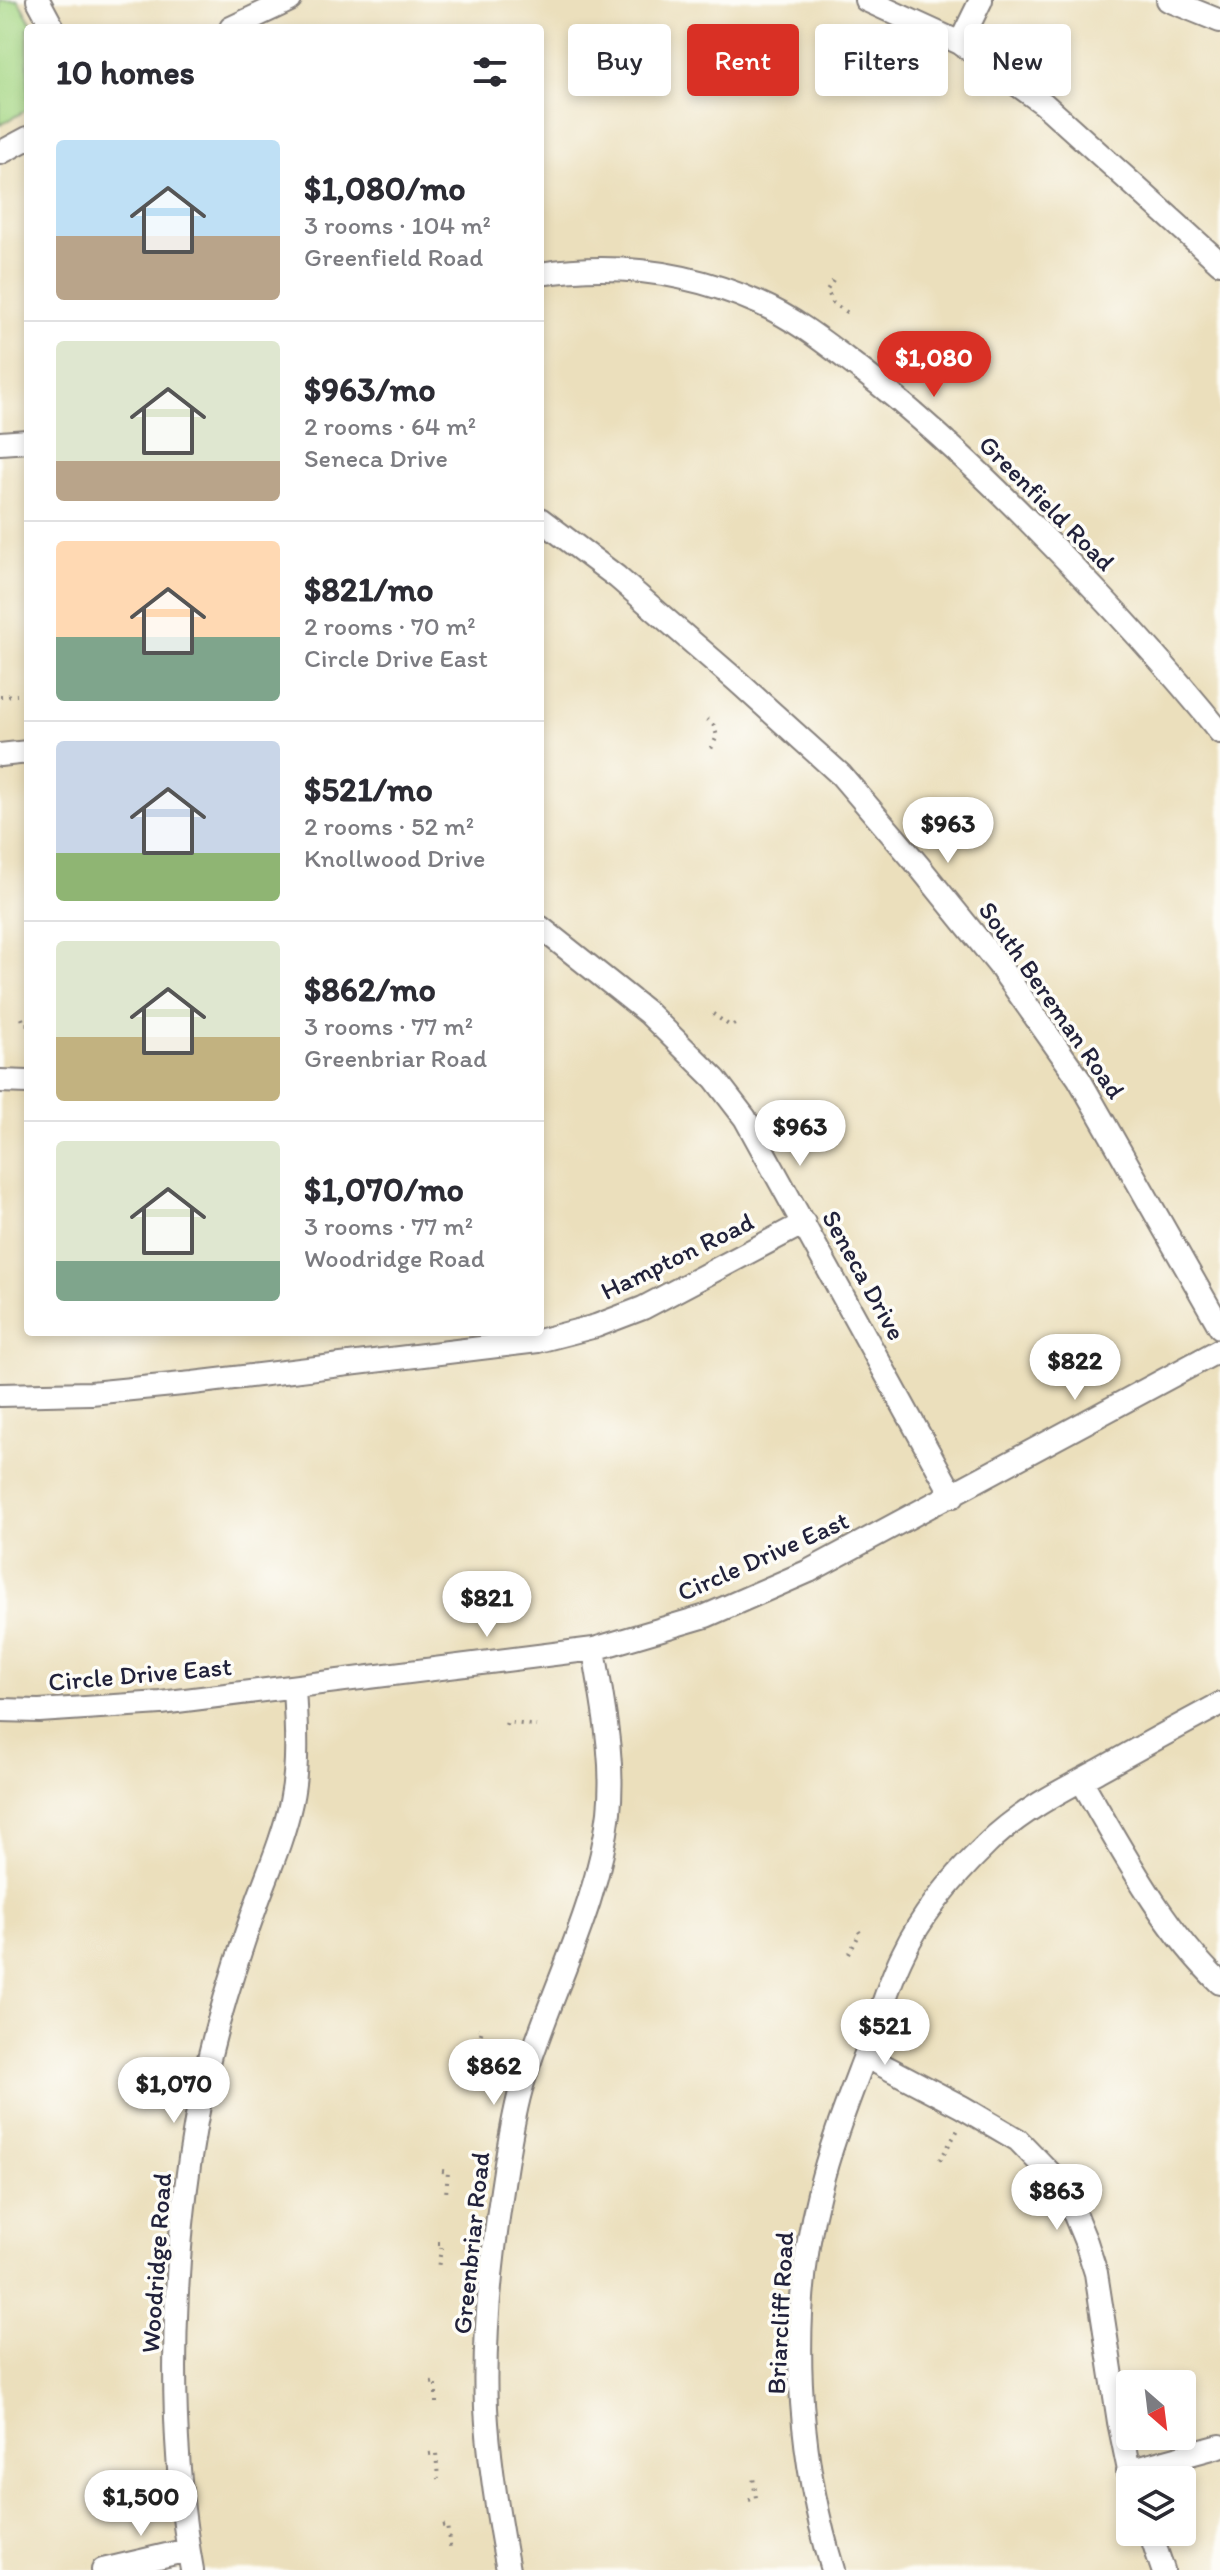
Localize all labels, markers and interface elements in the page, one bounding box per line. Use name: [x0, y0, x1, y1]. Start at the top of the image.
chip: Buy: [568, 24, 671, 96]
chip: Rent: [687, 24, 799, 96]
chip: Filters: [815, 24, 948, 96]
chip: New: [964, 24, 1071, 96]
icon: filters: [468, 50, 512, 94]
text: 10 homes: [56, 52, 195, 93]
text: $1,080/mo: [304, 168, 466, 209]
icon: home: [120, 172, 216, 268]
text: 3 rooms · 104 m²: [304, 209, 491, 241]
text: Greenfield Road: [304, 241, 483, 273]
pin: $1,080: [869, 331, 999, 399]
text: $1,080: [895, 341, 973, 373]
text: $963/mo: [304, 369, 436, 410]
icon: home: [120, 373, 216, 469]
text: 2 rooms · 64 m²: [304, 410, 476, 442]
street label: Greenfield Road: [972, 428, 1122, 578]
text: Seneca Drive: [304, 442, 448, 474]
text: $821/mo: [304, 569, 434, 610]
icon: home: [120, 573, 216, 669]
text: 2 rooms · 70 m²: [304, 610, 476, 642]
text: Circle Drive East: [304, 642, 488, 674]
text: $521/mo: [304, 769, 433, 810]
icon: home: [120, 773, 216, 869]
pin: $963: [901, 797, 995, 865]
text: $963: [921, 807, 975, 839]
text: 2 rooms · 52 m²: [304, 810, 474, 842]
text: Knollwood Drive: [304, 842, 485, 874]
street label: South Bereman Road: [972, 895, 1132, 1105]
text: $862/mo: [304, 969, 436, 1010]
icon: home: [120, 973, 216, 1069]
text: 3 rooms · 77 m²: [304, 1010, 473, 1042]
text: Greenbriar Road: [304, 1042, 487, 1074]
pin: $963: [753, 1100, 847, 1168]
text: $963: [773, 1110, 827, 1142]
text: $1,070/mo: [304, 1169, 464, 1210]
icon: home: [120, 1173, 216, 1269]
street label: Seneca Drive: [815, 1204, 913, 1346]
street label: Hampton Road: [595, 1205, 759, 1307]
text: 3 rooms · 77 m²: [304, 1210, 473, 1242]
text: Woodridge Road: [304, 1242, 485, 1274]
pin: $822: [1028, 1334, 1122, 1402]
text: $822: [1048, 1344, 1102, 1376]
street label: Circle Drive East: [672, 1504, 854, 1608]
pin: $821: [440, 1571, 534, 1639]
text: $821: [460, 1581, 514, 1613]
street label: Circle Drive East: [47, 1650, 233, 1698]
pin: $521: [838, 1999, 932, 2067]
text: $521: [859, 2009, 911, 2041]
pin: $862: [447, 2039, 541, 2107]
text: $862: [467, 2049, 521, 2081]
pin: $1,070: [109, 2057, 239, 2125]
text: $1,070: [136, 2067, 212, 2099]
street label: Greenbriar Road: [446, 2150, 496, 2336]
pin: $863: [1010, 2164, 1104, 2232]
street label: Woodridge Road: [134, 2172, 178, 2354]
text: $863: [1029, 2174, 1085, 2206]
street label: Briarcliff Road: [760, 2230, 800, 2395]
north arrow: [1116, 2370, 1196, 2450]
map controls: [1116, 2370, 1196, 2546]
button: layers: [1116, 2466, 1196, 2546]
pin: $1,500: [76, 2470, 206, 2538]
text: $1,500: [102, 2480, 180, 2512]

